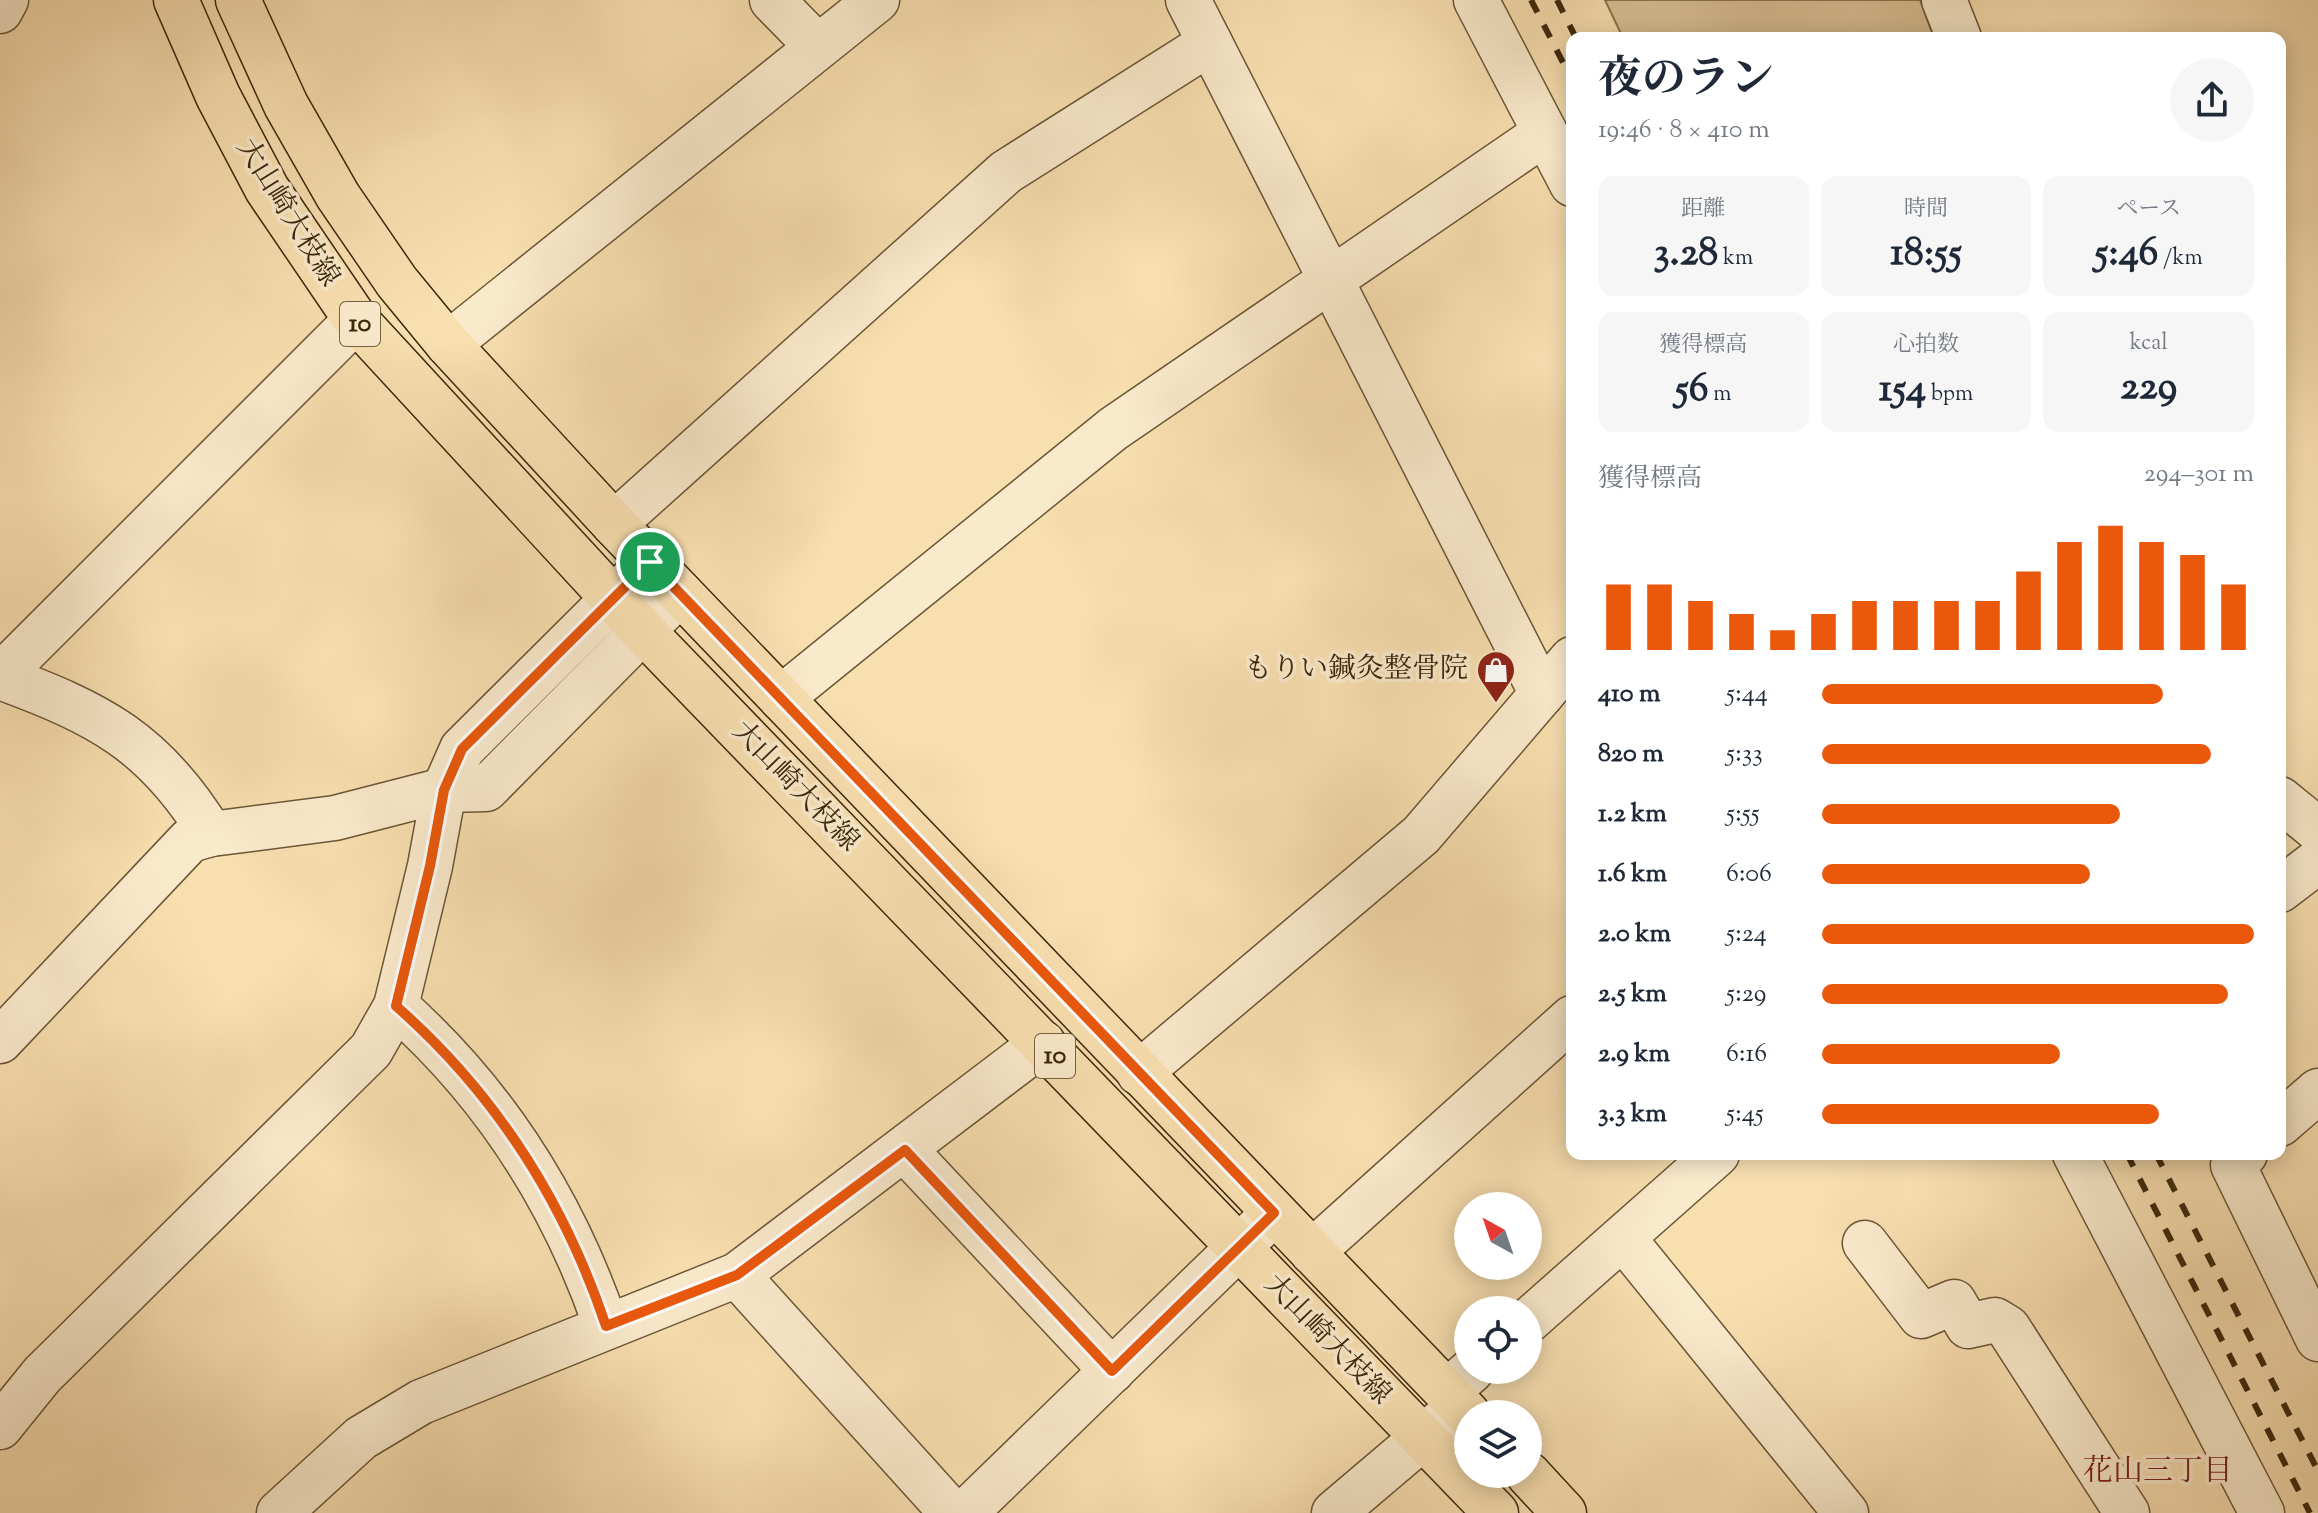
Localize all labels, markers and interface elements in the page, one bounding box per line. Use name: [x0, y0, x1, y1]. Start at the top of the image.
text: 夜のラン: [1598, 50, 1774, 113]
button: share: [2170, 58, 2254, 142]
text: 19:46 · 8 × 410 m: [1598, 112, 1770, 149]
street label: 大山崎大枝線: [226, 131, 348, 295]
text: 距離: [1681, 194, 1725, 226]
text: 時間: [1904, 194, 1948, 226]
text: ペース: [2116, 194, 2181, 226]
text: 3.28: [1653, 226, 1718, 283]
text: 18:55: [1890, 226, 1962, 283]
text: 5:46: [2095, 226, 2158, 283]
text: km: [1718, 243, 1753, 275]
text: /km: [2158, 243, 2203, 275]
road number: 10: [340, 302, 380, 346]
text: kcal: [2130, 328, 2168, 360]
text: 獲得標高: [1659, 330, 1747, 362]
text: 心拍数: [1893, 330, 1959, 362]
text: 229: [2120, 360, 2177, 417]
text: 56: [1675, 362, 1709, 419]
text: 154: [1879, 362, 1926, 419]
text: m: [1709, 379, 1732, 411]
text: bpm: [1926, 379, 1973, 411]
text: 294–301 m: [2144, 456, 2254, 493]
text: 獲得標高: [1598, 461, 1702, 498]
pin: [616, 528, 684, 596]
icon: arrive: [628, 540, 672, 584]
shop icon: もりい鍼灸整骨院: [1475, 649, 1517, 704]
place label: もりい鍼灸整骨院: [1244, 650, 1468, 690]
text: 410 m: [1598, 676, 1660, 713]
text: 5:44: [1726, 676, 1768, 713]
street label: 大山崎大枝線: [722, 713, 868, 861]
text: 820 m: [1598, 736, 1664, 773]
text: 5:33: [1726, 736, 1763, 773]
text: 1.2 km: [1598, 796, 1667, 833]
text: 5:55: [1726, 796, 1760, 833]
text: 1.6 km: [1598, 856, 1667, 893]
text: 6:06: [1726, 856, 1772, 893]
text: 2.0 km: [1598, 916, 1671, 953]
text: 5:24: [1726, 916, 1767, 953]
text: 2.5 km: [1598, 976, 1667, 1013]
text: 5:29: [1726, 976, 1766, 1013]
road number: 10: [1035, 1034, 1075, 1078]
text: 2.9 km: [1598, 1036, 1670, 1073]
text: 6:16: [1726, 1036, 1767, 1073]
text: 3.3 km: [1598, 1096, 1667, 1133]
text: 5:45: [1726, 1096, 1764, 1133]
north arrow: [1454, 1192, 1542, 1280]
map controls: [1454, 1192, 1542, 1488]
street label: 大山崎大枝線: [1254, 1266, 1400, 1414]
button: locate: [1454, 1296, 1542, 1384]
button: layers: [1454, 1400, 1542, 1488]
district label: 花山三丁目: [2083, 1451, 2233, 1494]

